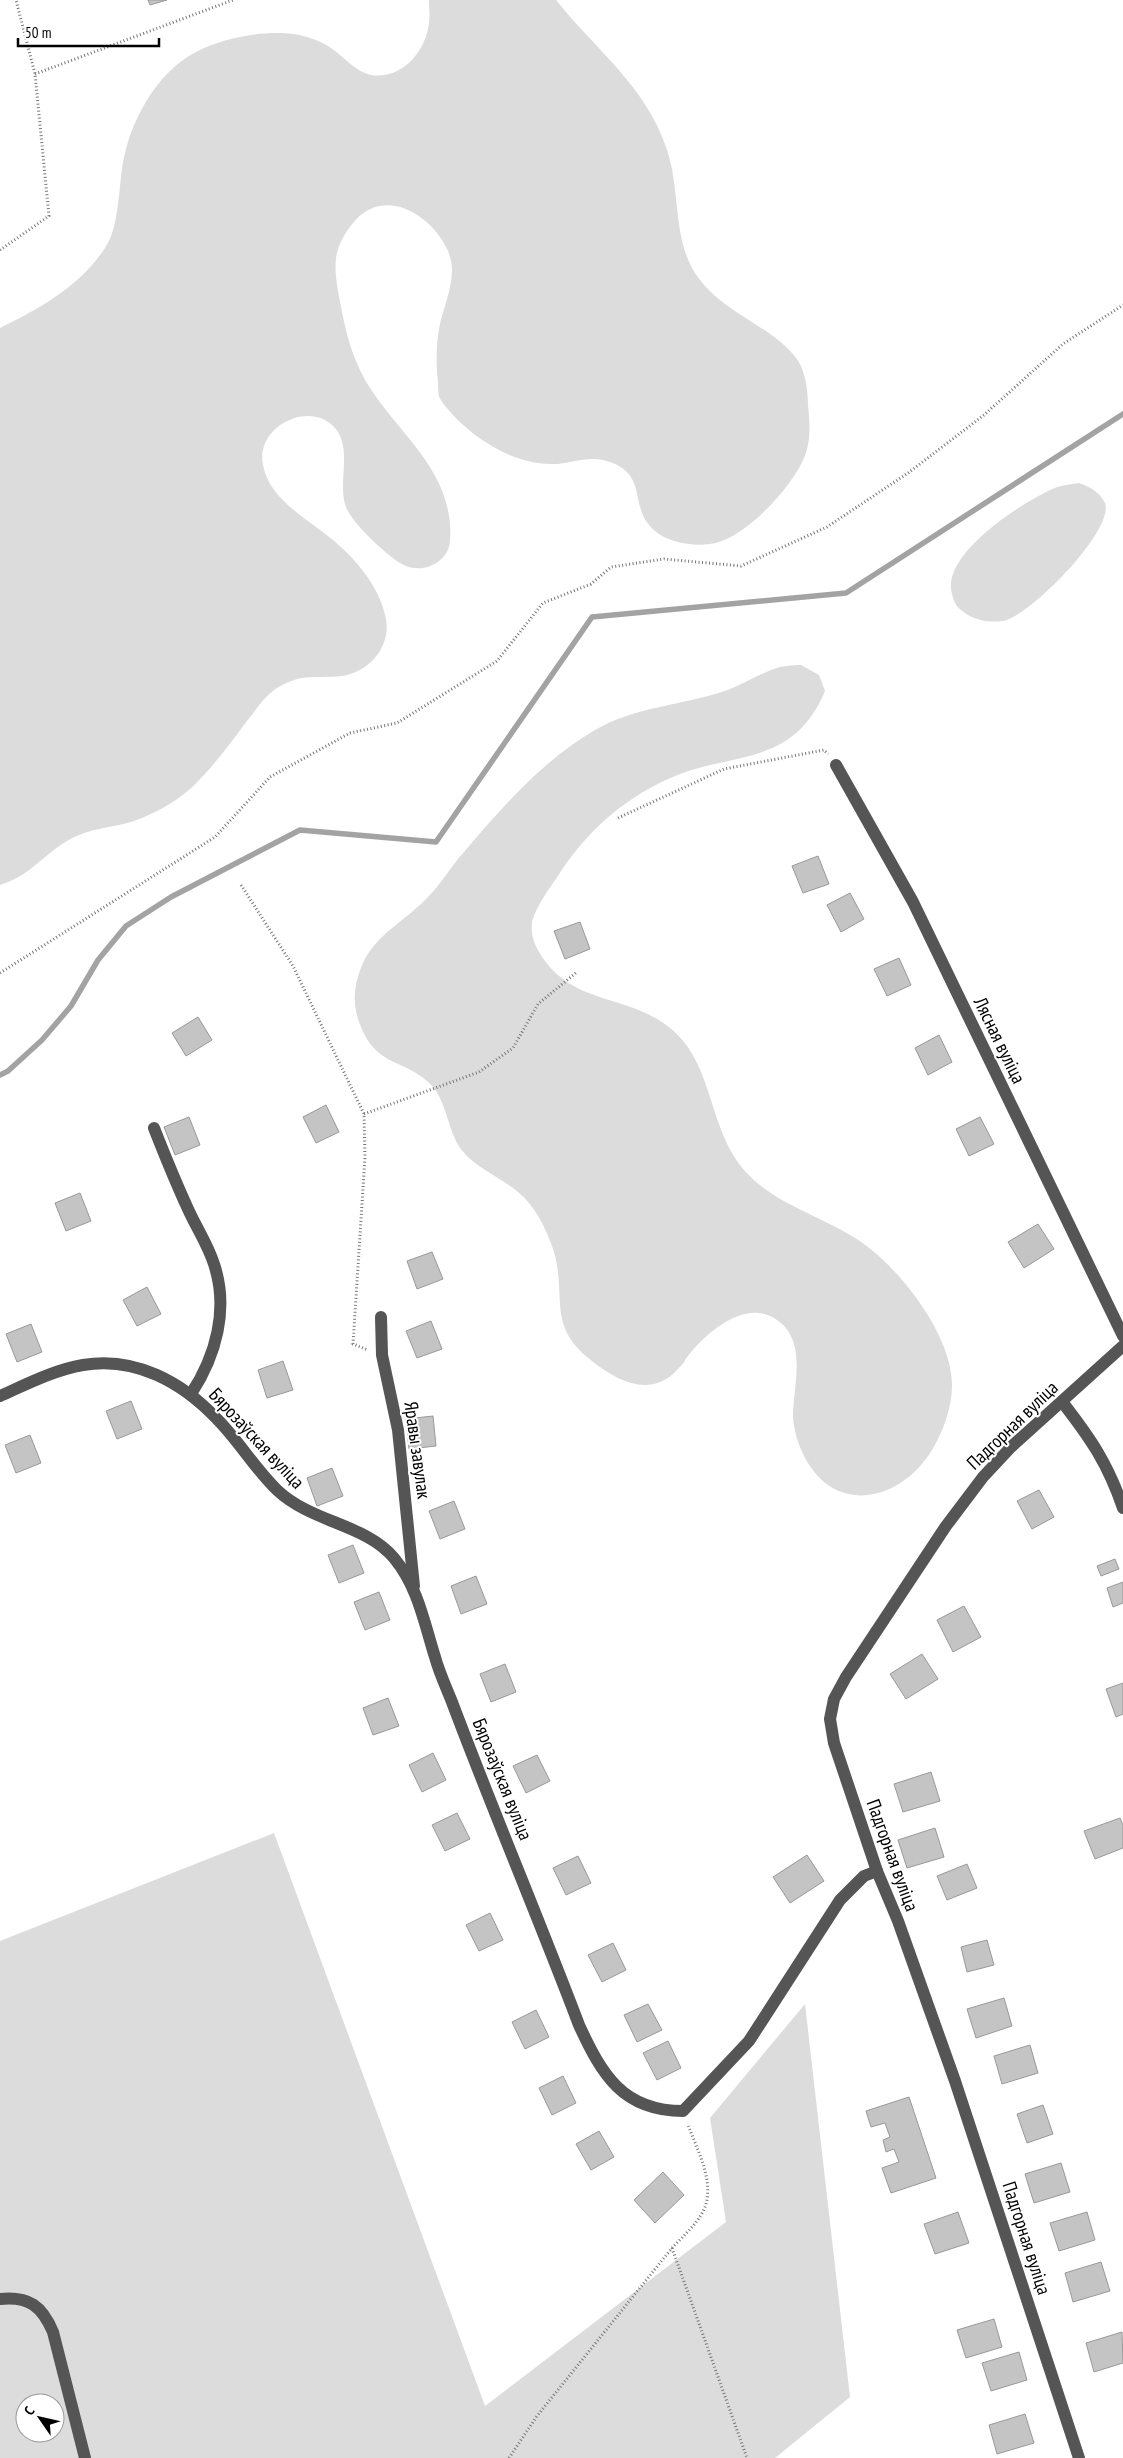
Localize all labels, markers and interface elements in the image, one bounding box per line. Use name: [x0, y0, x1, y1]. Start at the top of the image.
scale bar: [18, 15, 159, 47]
text: 50 m: [25, 23, 51, 42]
street label: Лясная вуліца: [968, 992, 1031, 1087]
street label: Падгорная вуліца: [961, 1376, 1063, 1474]
street label: Бярозаўская вуліца: [204, 1383, 310, 1493]
street label: Яравы завулак: [399, 1400, 437, 1501]
street label: Бярозаўская вуліца: [468, 1715, 538, 1843]
street label: Падгорная вуліца: [862, 1796, 924, 1914]
street label: Падгорная вуліца: [997, 2178, 1057, 2298]
north arrow: [15, 2393, 65, 2443]
text: С: [20, 2403, 39, 2418]

